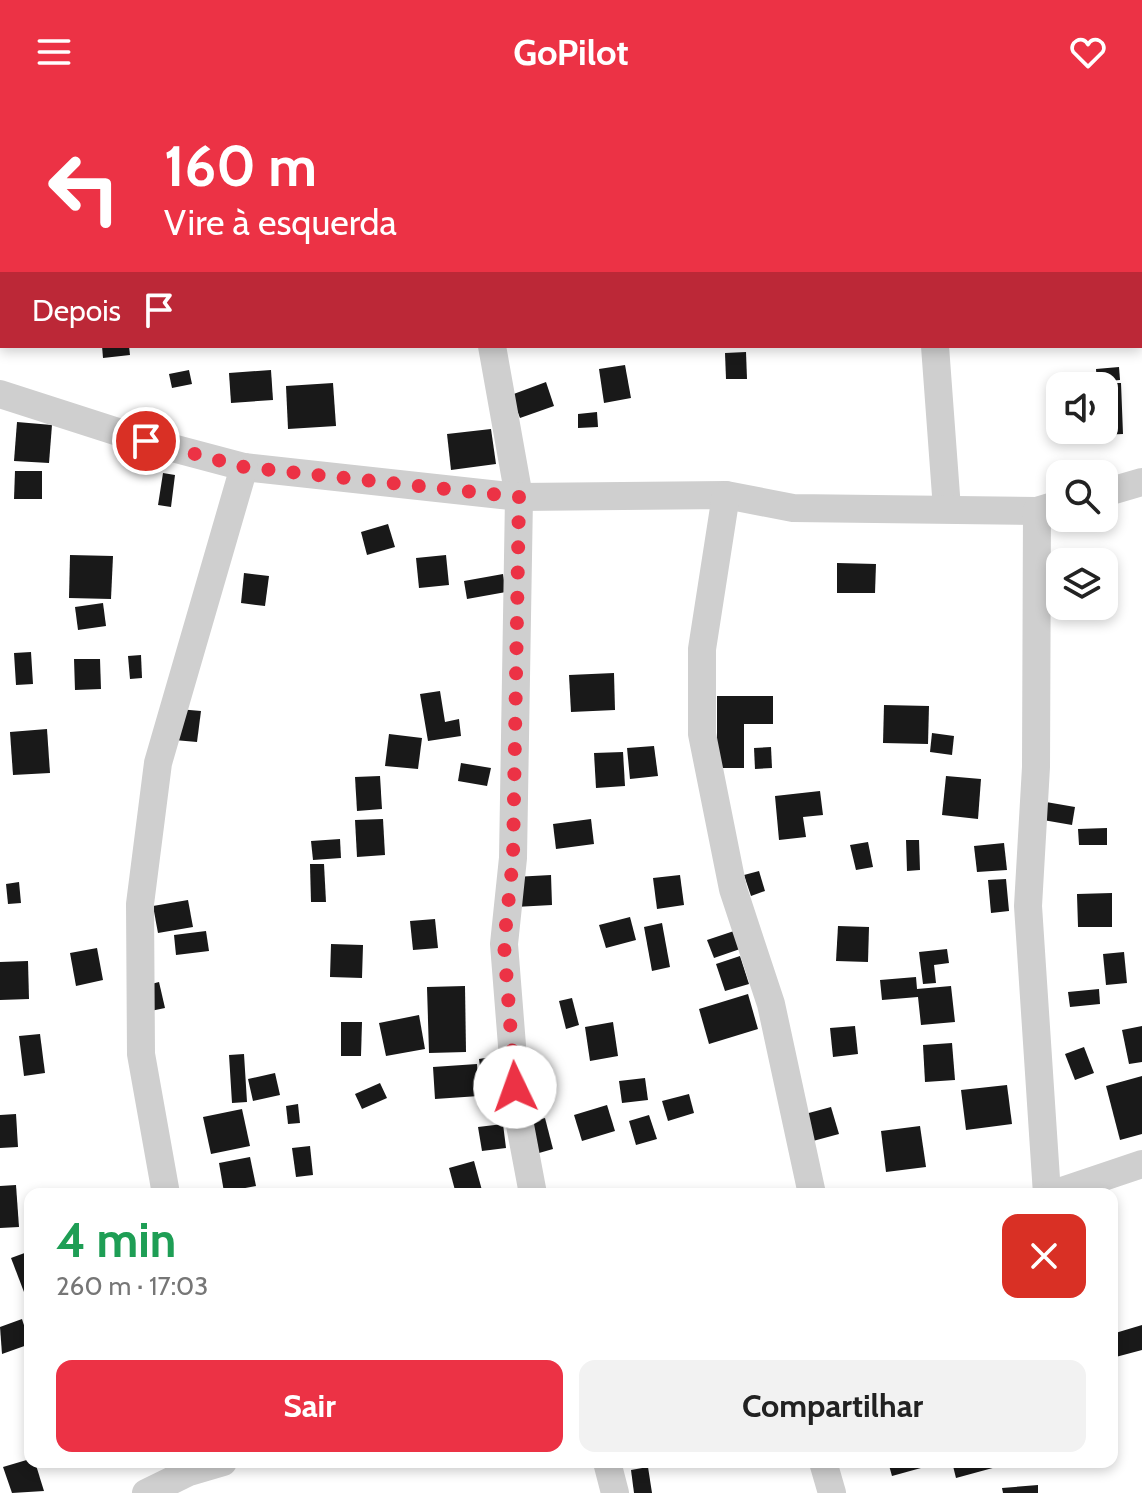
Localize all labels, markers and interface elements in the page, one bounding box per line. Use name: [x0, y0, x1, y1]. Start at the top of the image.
icon: menu: [32, 30, 76, 74]
text: GoPilot: [513, 30, 629, 74]
icon: heart: [1066, 30, 1110, 74]
text: 160 m: [164, 132, 317, 200]
icon: left: [32, 136, 136, 240]
text: Vire à esquerda: [164, 200, 397, 244]
icon: arrive: [137, 288, 181, 332]
text: Depois: [32, 292, 121, 329]
map controls: [1046, 372, 1118, 620]
button: sound: [1046, 372, 1118, 444]
pin: [112, 407, 180, 475]
icon: arrive: [124, 419, 168, 463]
button: search: [1046, 460, 1118, 532]
button: layers: [1046, 548, 1118, 620]
position arrow: [473, 1045, 557, 1129]
text: 4 min: [56, 1211, 176, 1269]
button: close: [1002, 1214, 1086, 1298]
text: 260 m · 17:03: [56, 1270, 208, 1302]
button: Sair: [56, 1360, 563, 1452]
button: Compartilhar: [579, 1360, 1086, 1452]

